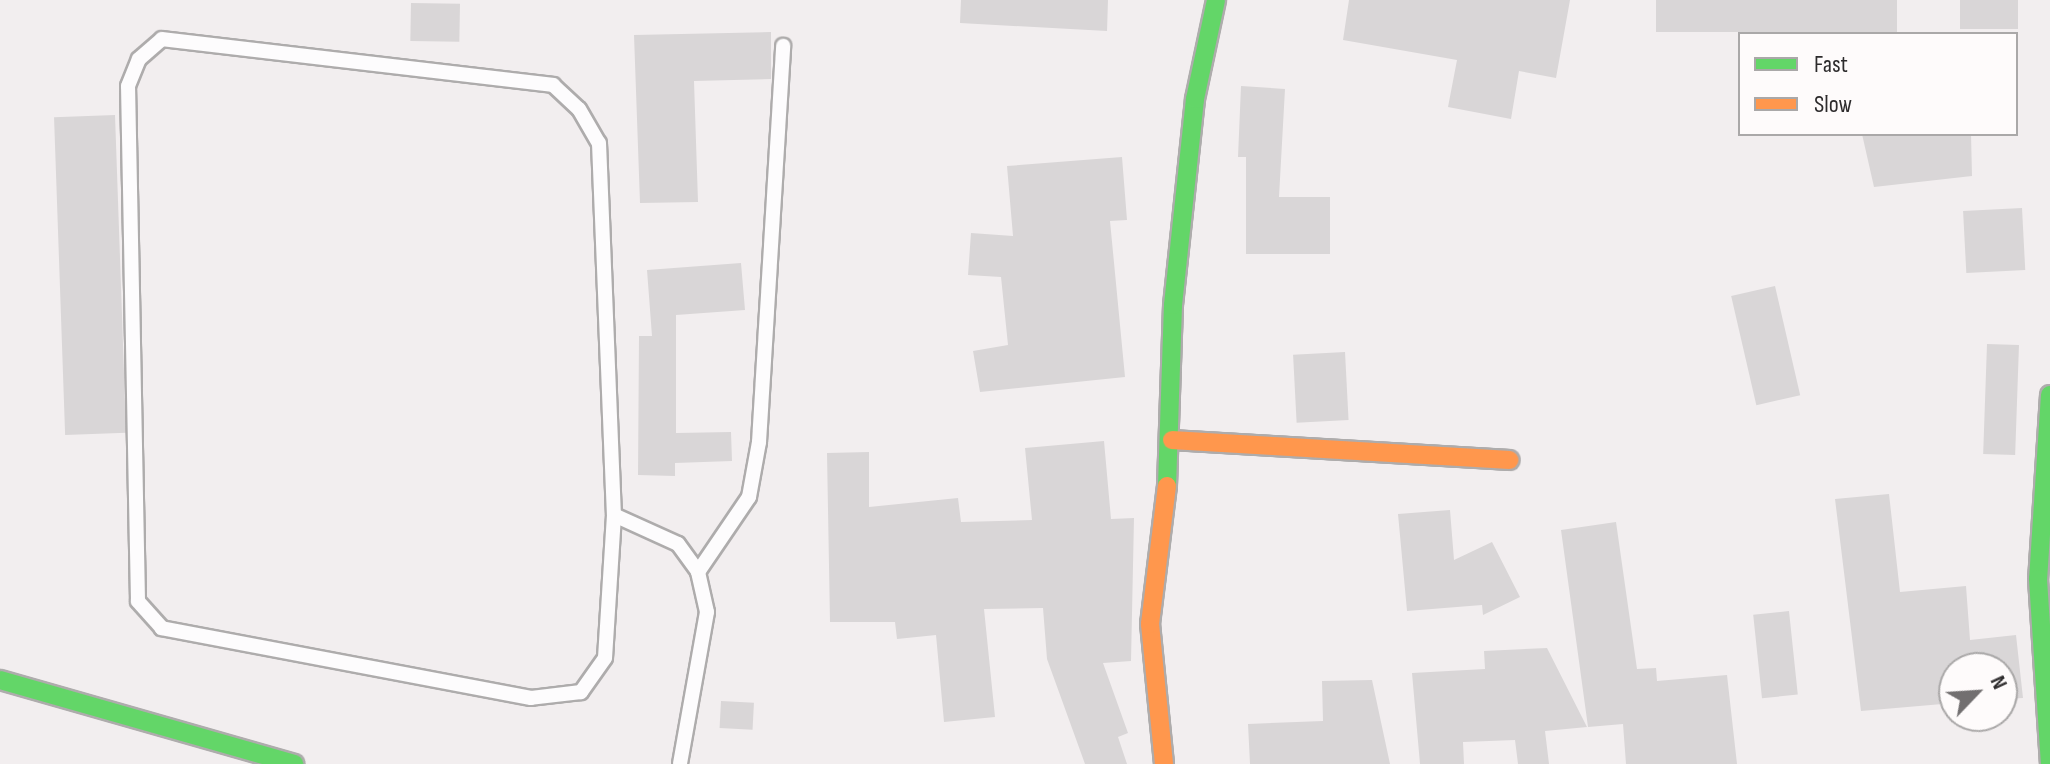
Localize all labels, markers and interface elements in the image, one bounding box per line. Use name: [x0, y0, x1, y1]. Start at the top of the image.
legend: [1738, 32, 2018, 136]
text: Fast: [1814, 50, 1848, 79]
text: Slow: [1814, 90, 1852, 119]
north arrow: [1938, 652, 2018, 732]
text: N: [1984, 671, 2013, 694]

